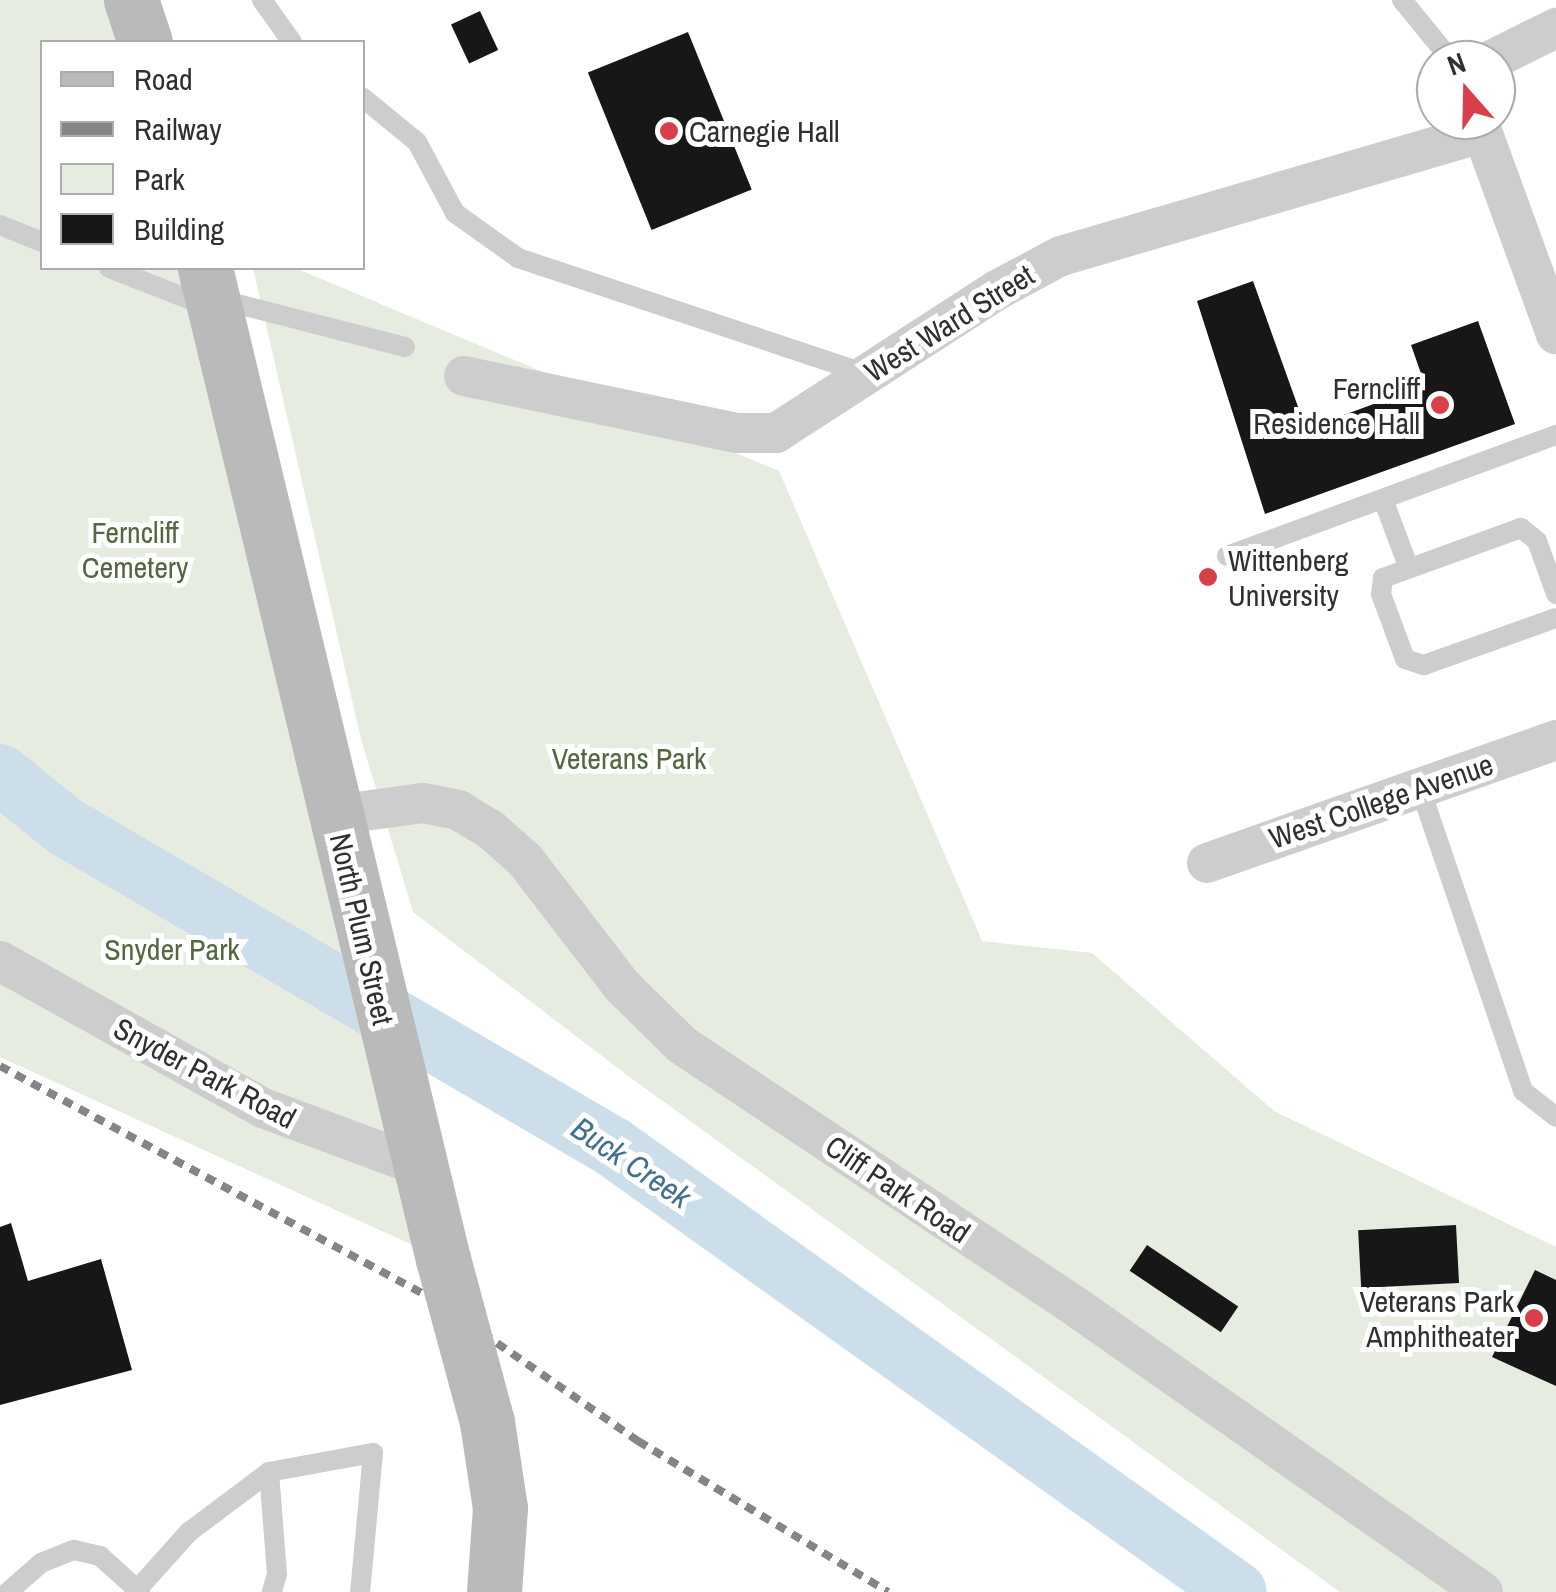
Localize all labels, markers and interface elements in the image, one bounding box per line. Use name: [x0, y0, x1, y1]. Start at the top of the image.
legend: [40, 40, 365, 270]
north arrow: [1416, 40, 1516, 140]
text: N: [1442, 43, 1471, 84]
text: Road: [134, 59, 193, 99]
text: Railway: [134, 109, 221, 149]
place label: Carnegie Hall: [689, 113, 839, 149]
marker: Carnegie Hall: [658, 120, 680, 142]
text: Park: [134, 159, 185, 199]
text: Building: [134, 209, 224, 249]
street label: West Ward Street: [858, 257, 1040, 389]
place label: Ferncliff Residence Hall: [1253, 370, 1420, 440]
marker: Ferncliff Residence Hall: [1429, 394, 1451, 416]
park label: Ferncliff Cemetery: [82, 514, 188, 584]
place label: Wittenberg University: [1228, 542, 1348, 612]
marker: Wittenberg University: [1197, 566, 1219, 588]
park label: Veterans Park: [552, 740, 706, 776]
street label: West College Avenue: [1264, 746, 1498, 856]
street label: North Plum Street: [322, 830, 402, 1028]
park label: Snyder Park: [104, 931, 240, 967]
street label: Snyder Park Road: [108, 1010, 302, 1136]
water label: Buck Creek: [564, 1109, 698, 1217]
street label: Cliff Park Road: [819, 1128, 977, 1250]
place label: Veterans Park Amphitheater: [1359, 1283, 1514, 1354]
marker: Veterans Park Amphitheater: [1523, 1307, 1545, 1329]

